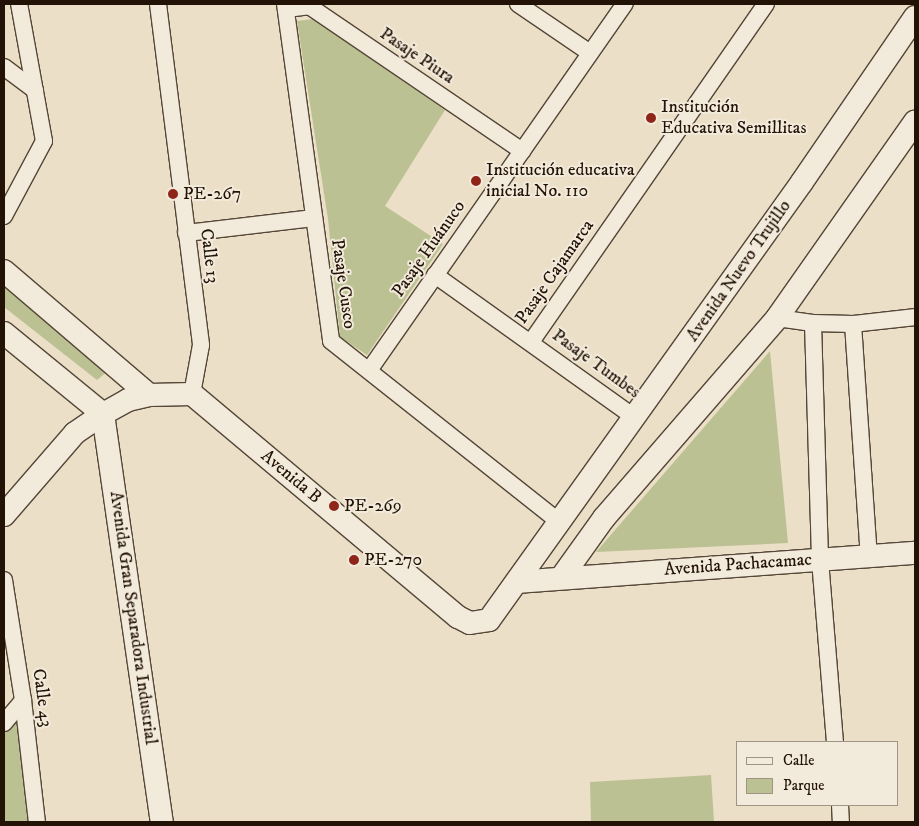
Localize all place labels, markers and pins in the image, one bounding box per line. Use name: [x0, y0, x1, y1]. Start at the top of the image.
place label: Institución Educativa Semillitas: [661, 97, 807, 140]
marker: Institución Educativa Semillitas: [645, 112, 657, 124]
place label: Institución educativa inicial No. 110: [486, 160, 635, 202]
marker: Institución educativa inicial No. 110: [470, 175, 482, 187]
place label: PE-267: [183, 183, 241, 205]
marker: PE-267: [167, 188, 179, 200]
place label: PE-269: [344, 495, 402, 517]
marker: PE-269: [328, 500, 340, 512]
place label: PE-270: [364, 549, 422, 571]
marker: PE-270: [348, 554, 360, 566]

